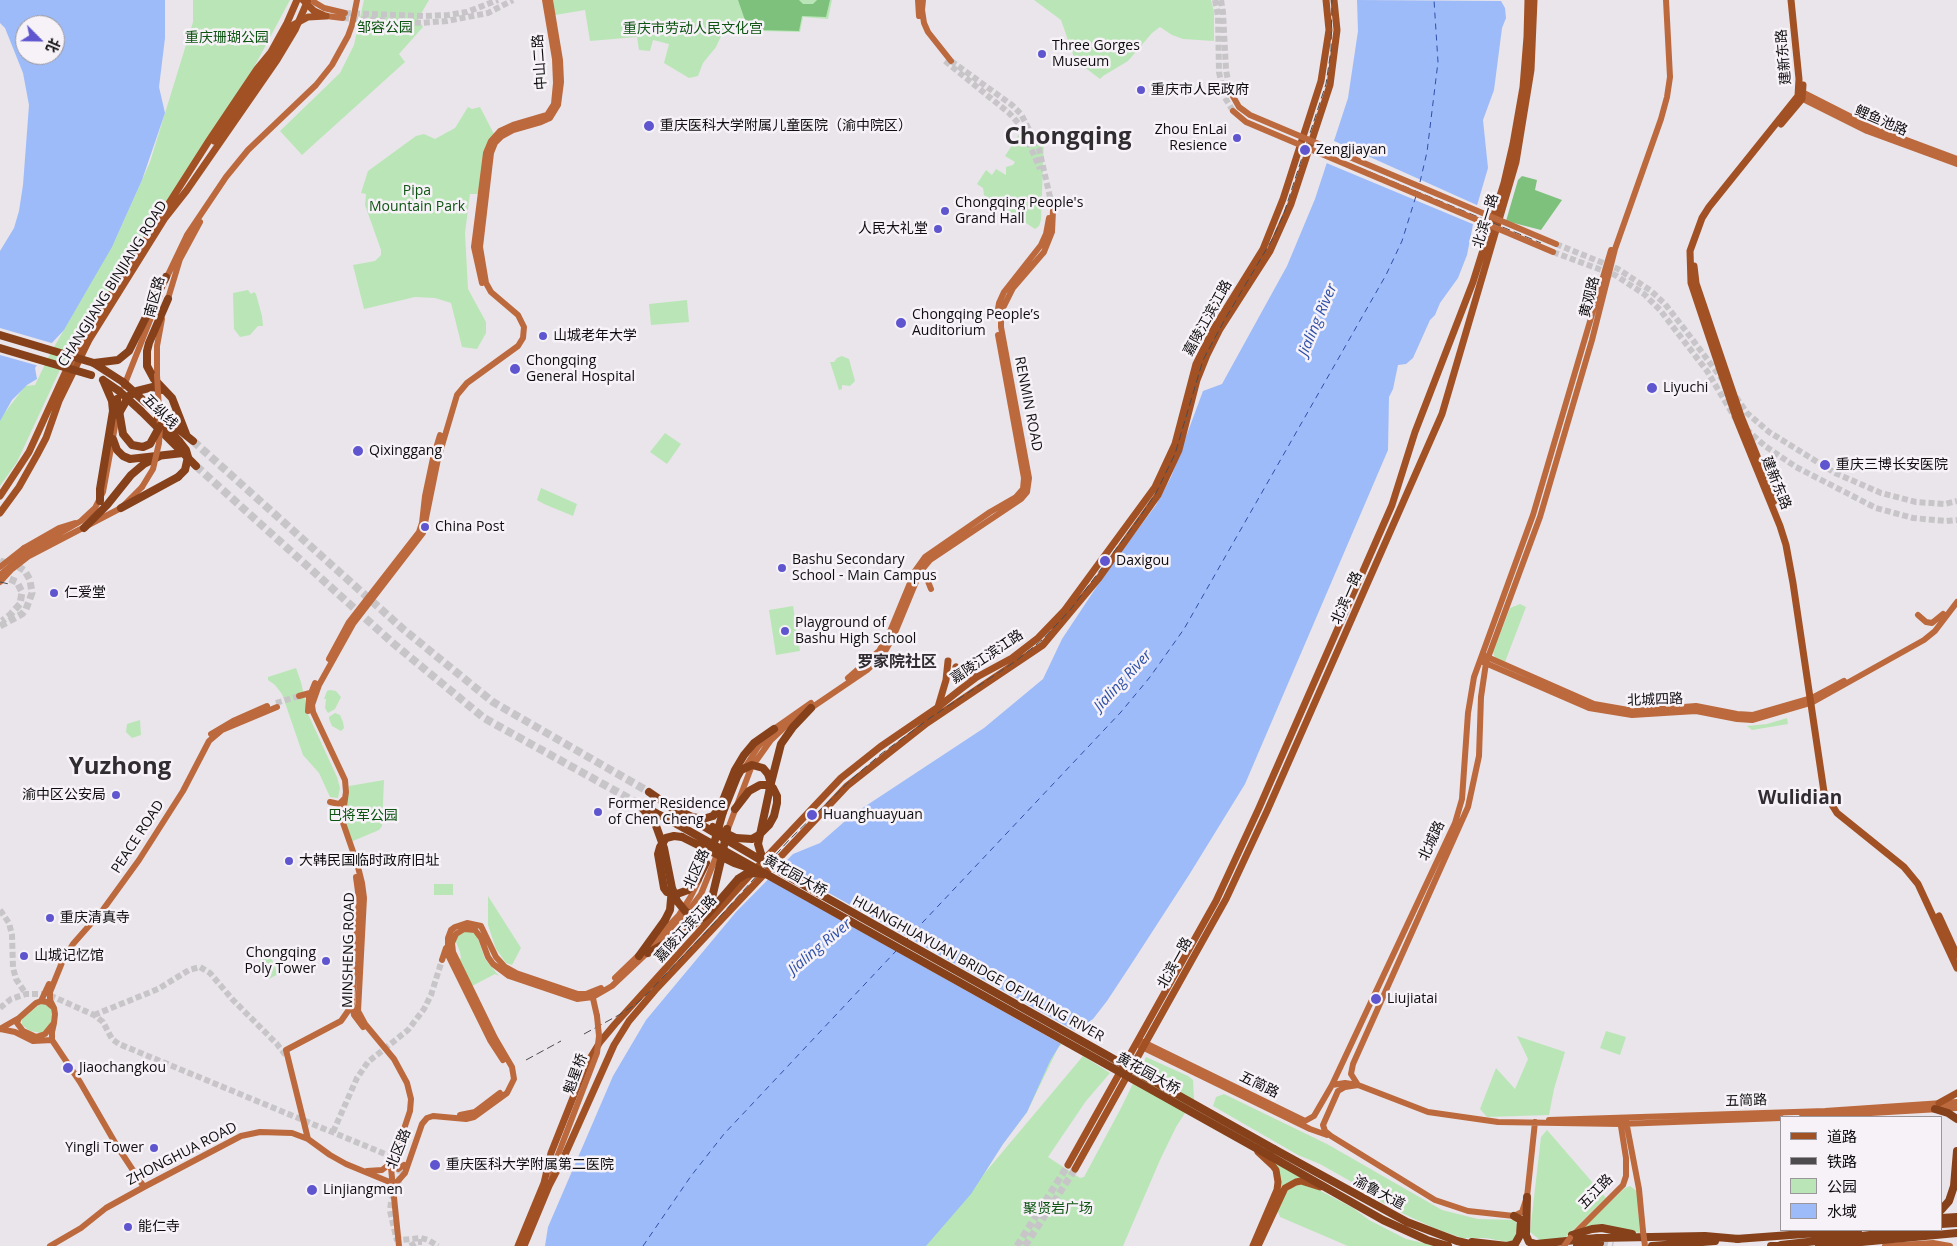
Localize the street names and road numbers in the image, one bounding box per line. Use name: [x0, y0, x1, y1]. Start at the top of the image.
street label: 建新东路: [1773, 28, 1795, 86]
street label: 中山二路: [530, 33, 550, 91]
street label: 鲤鱼池路: [1852, 102, 1910, 140]
street label: 北滨一路: [1470, 192, 1502, 250]
street label: CHANGJIANG BINJIANG ROAD: [55, 198, 171, 370]
street label: 南区路: [141, 275, 169, 319]
street label: 黄观路: [1577, 275, 1603, 319]
street label: 嘉陵江滨江路: [1180, 277, 1236, 359]
street label: RENMIN ROAD: [1011, 355, 1045, 453]
street label: 五纵线: [139, 391, 181, 433]
street label: 建新东路: [1758, 454, 1794, 512]
street label: 北滨一路: [1328, 569, 1366, 627]
street label: 嘉陵江滨江路: [947, 627, 1027, 687]
street label: 北城四路: [1627, 691, 1683, 709]
street label: PEACE ROAD: [108, 797, 168, 877]
street label: 北城路: [1416, 818, 1448, 864]
street label: 北区路: [681, 846, 713, 892]
street label: 黄花园大桥: [760, 852, 830, 900]
street label: MINSHENG ROAD: [340, 892, 358, 1008]
street label: 嘉陵江滨江路: [652, 892, 720, 966]
street label: HUANGHUAYUAN BRIDGE OF JIALING RIVER: [849, 893, 1107, 1045]
street label: 北滨一路: [1154, 934, 1196, 992]
street label: 黄花园大桥: [1113, 1050, 1183, 1098]
street label: 魁星桥: [561, 1051, 591, 1097]
street label: 五简路: [1236, 1068, 1282, 1102]
street label: 五简路: [1725, 1092, 1767, 1110]
street label: ZHONGHUA ROAD: [124, 1119, 240, 1189]
street label: 北区路: [383, 1126, 415, 1172]
street label: 五江路: [1575, 1171, 1617, 1213]
street label: 渝鲁大道: [1350, 1172, 1408, 1214]

